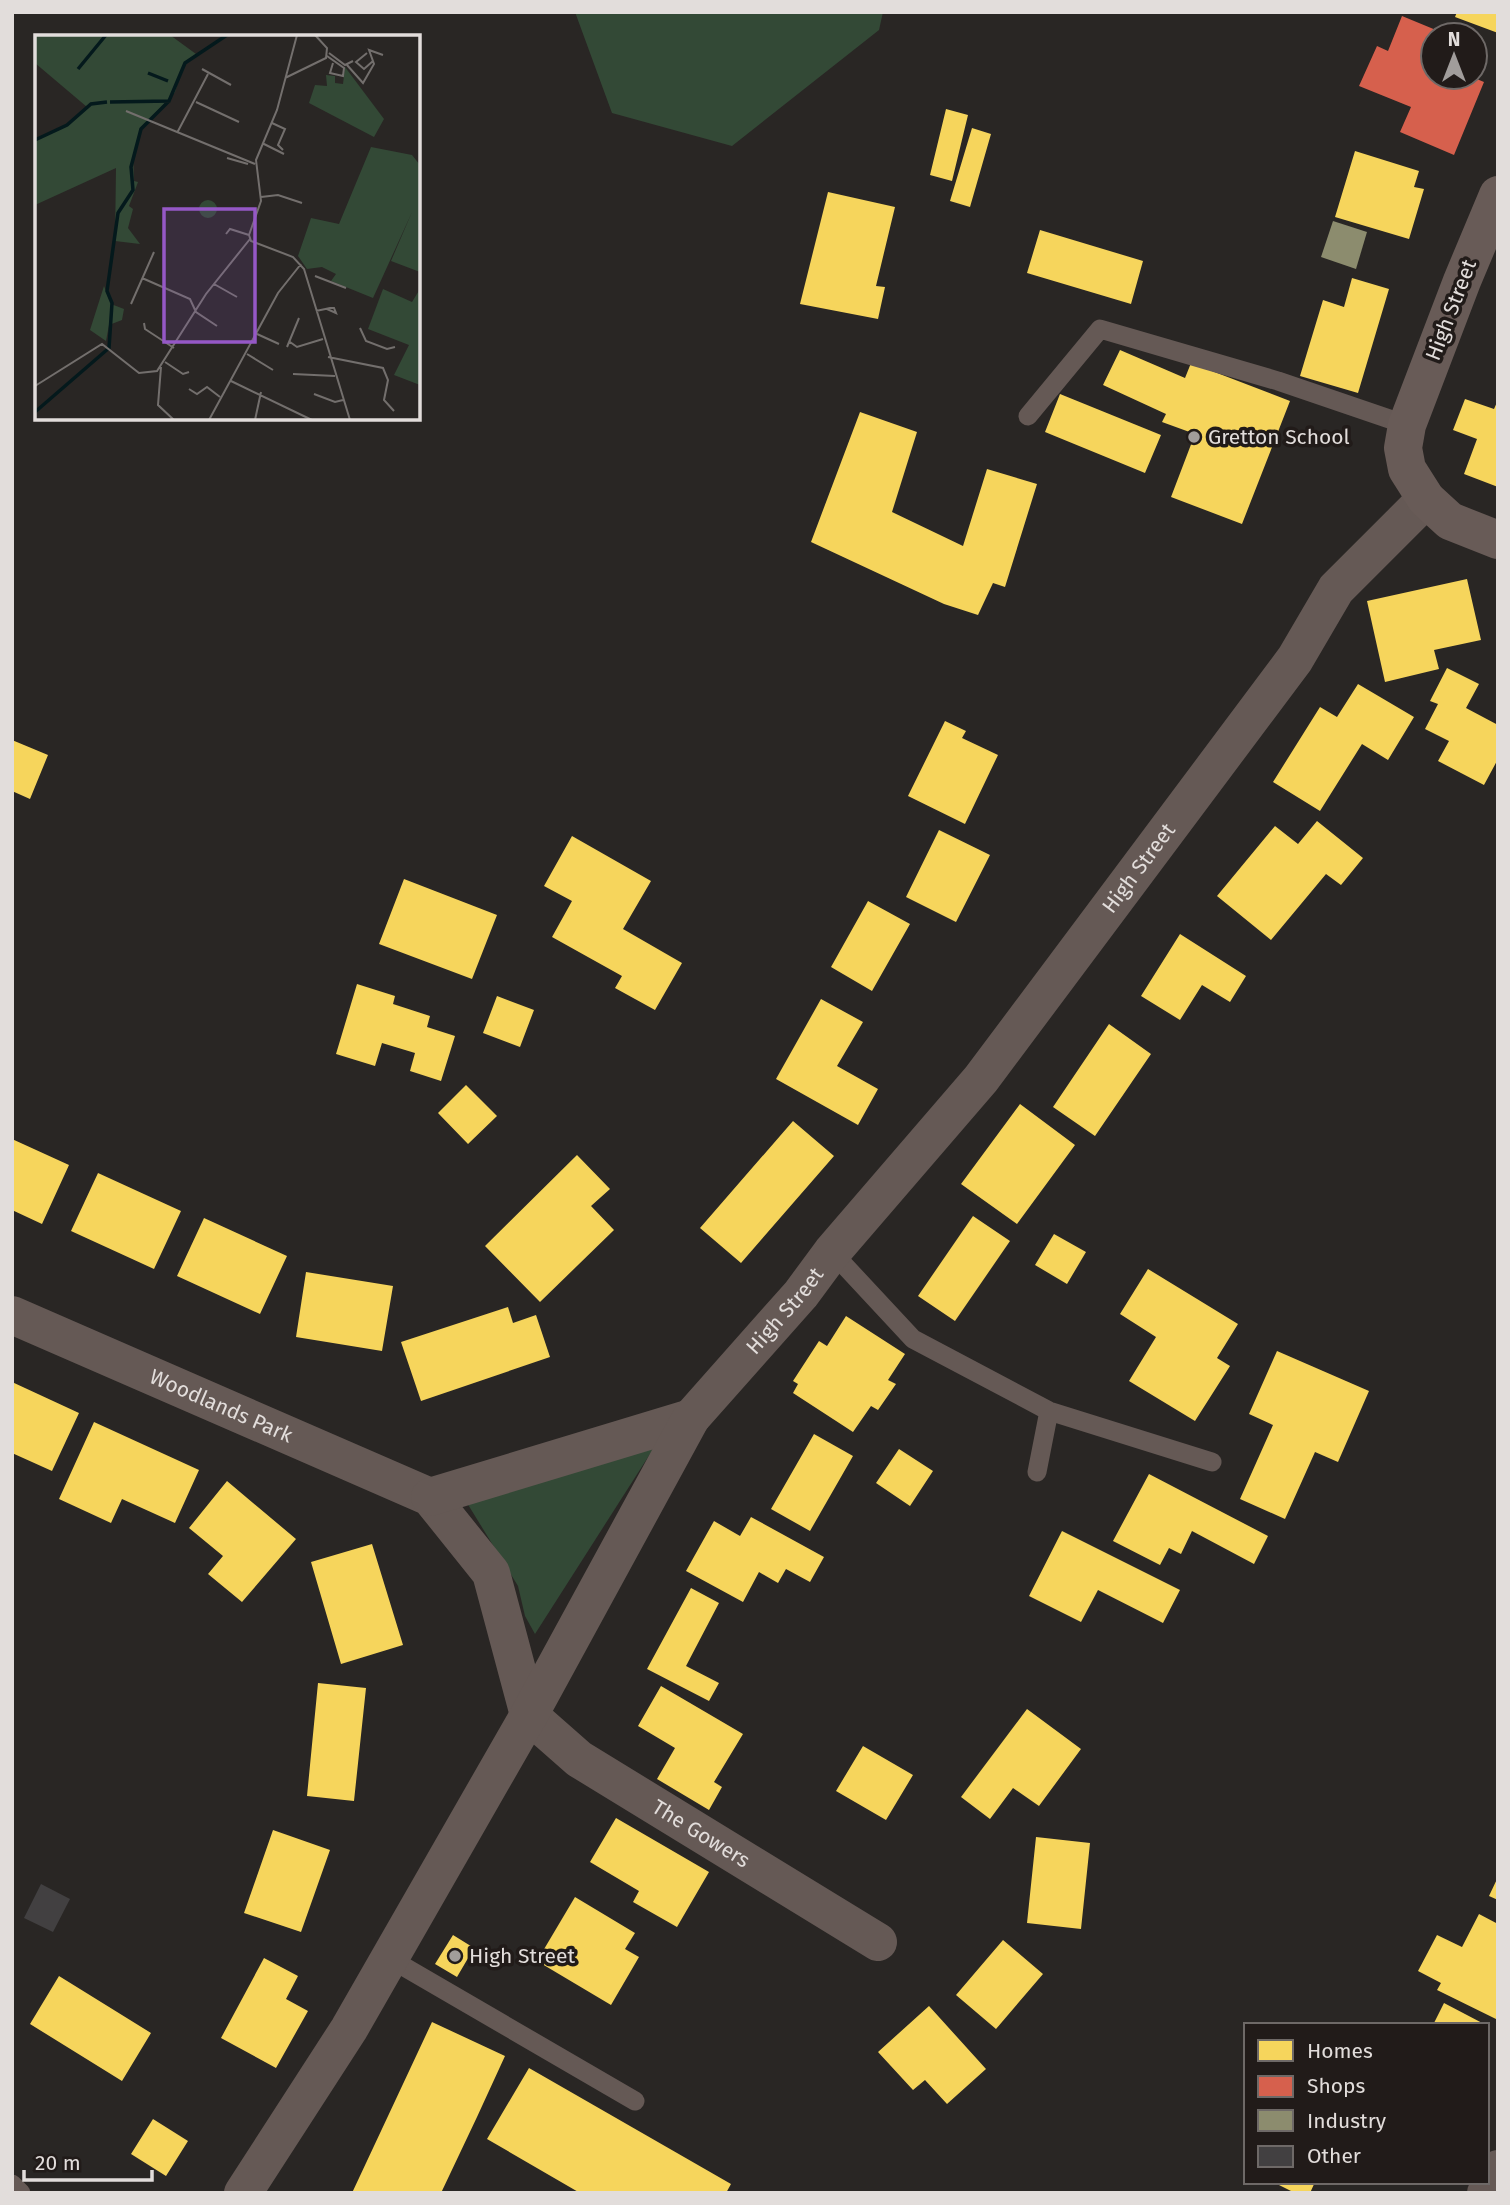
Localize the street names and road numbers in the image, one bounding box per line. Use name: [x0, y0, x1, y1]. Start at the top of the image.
street label: High Street: [1420, 255, 1482, 364]
street label: High Street: [1096, 818, 1181, 918]
street label: High Street: [741, 1262, 829, 1360]
street label: Woodlands Park: [146, 1363, 297, 1449]
street label: The Gowers: [647, 1794, 755, 1874]

